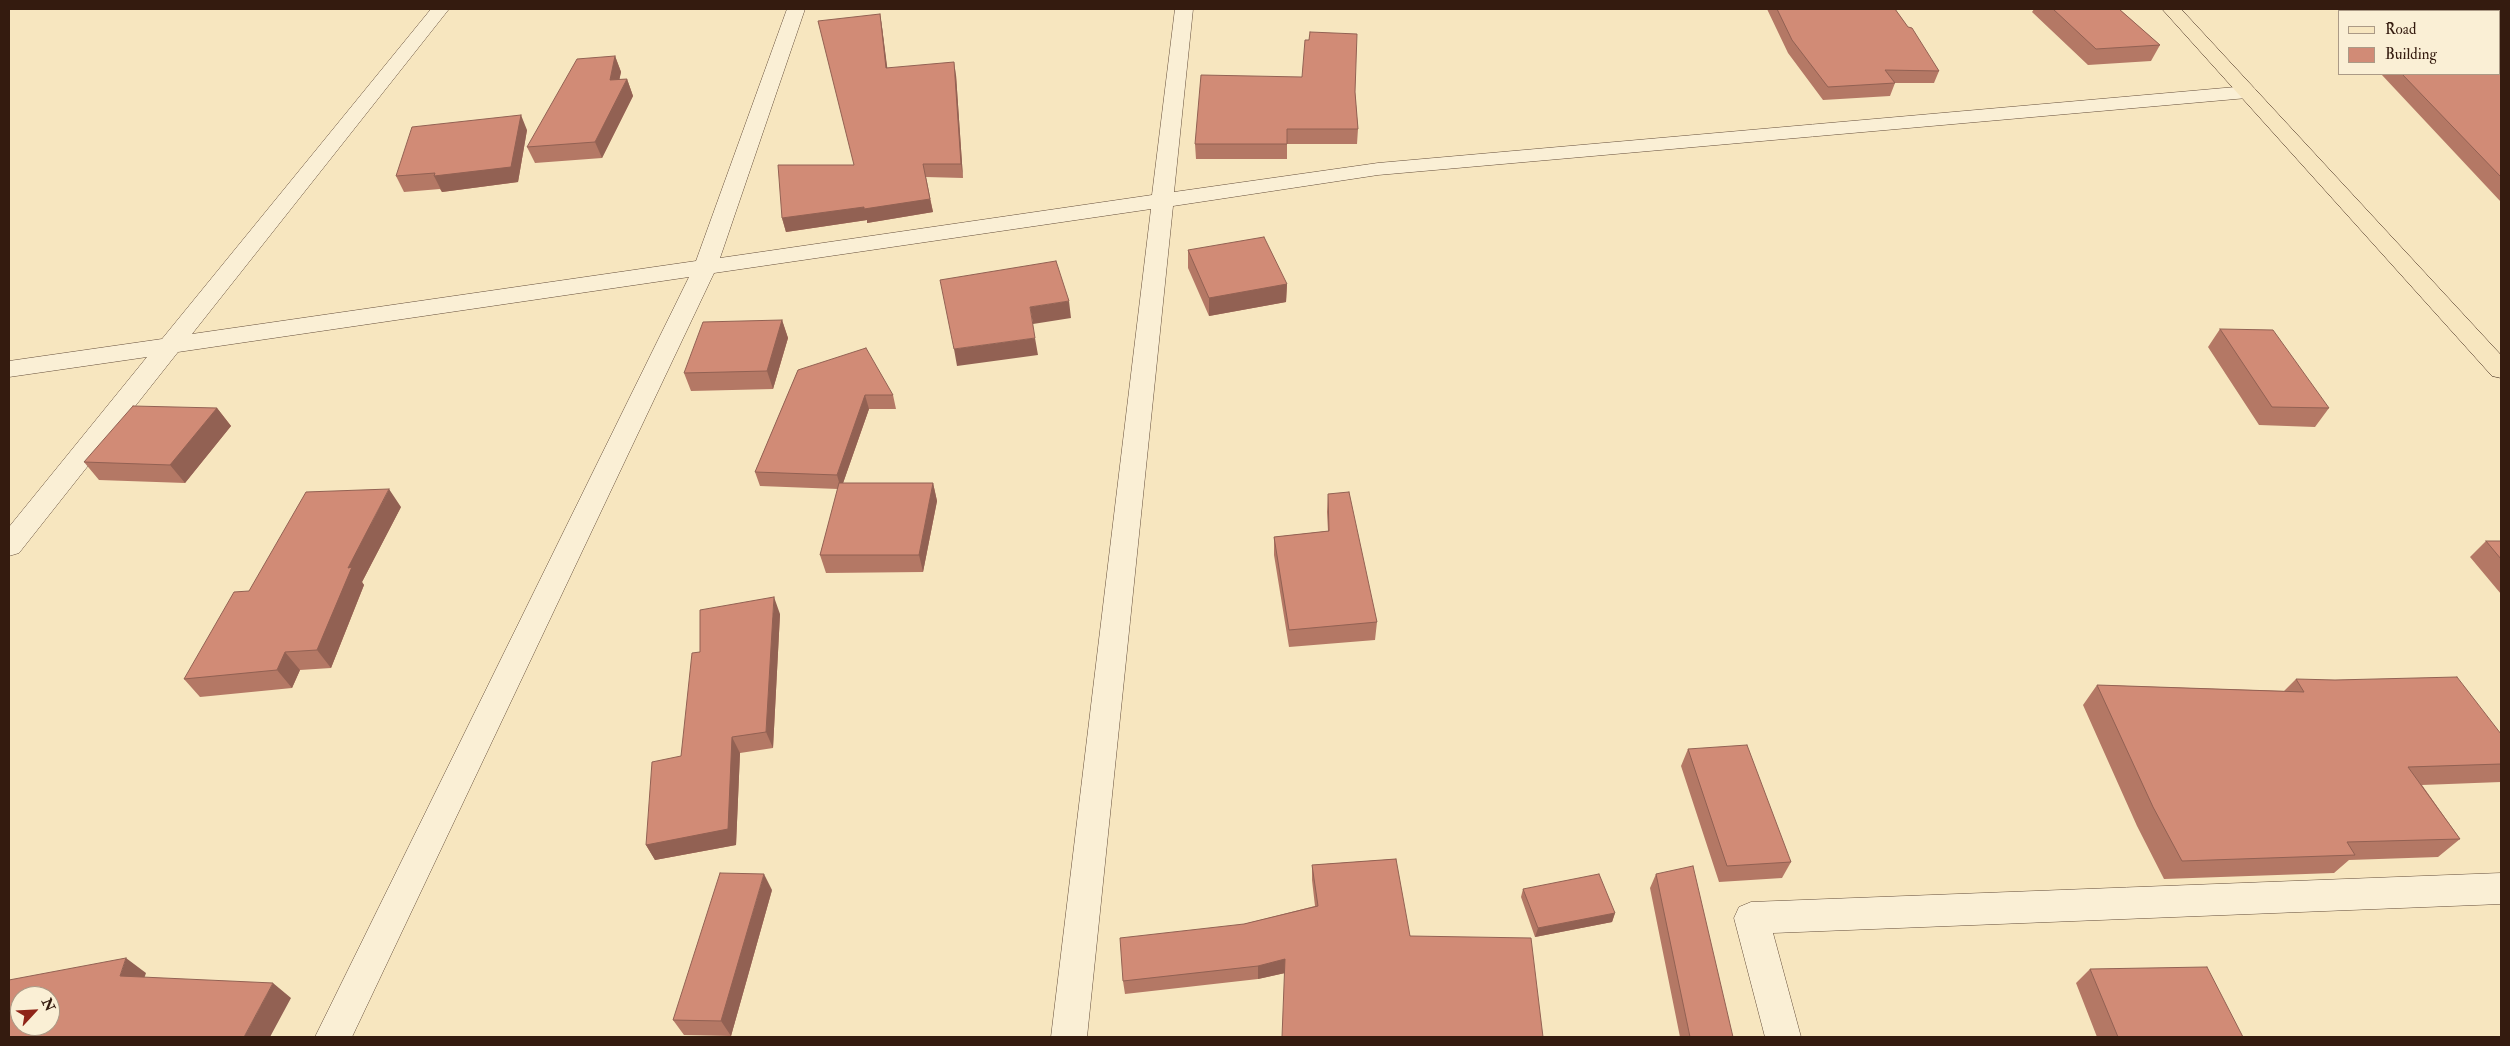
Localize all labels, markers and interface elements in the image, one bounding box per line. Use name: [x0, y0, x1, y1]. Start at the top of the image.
legend: [2338, 10, 2500, 75]
text: Road: [2385, 20, 2416, 39]
text: Building: [2385, 45, 2437, 64]
north arrow: [10, 986, 60, 1036]
text: N: [38, 996, 58, 1014]

